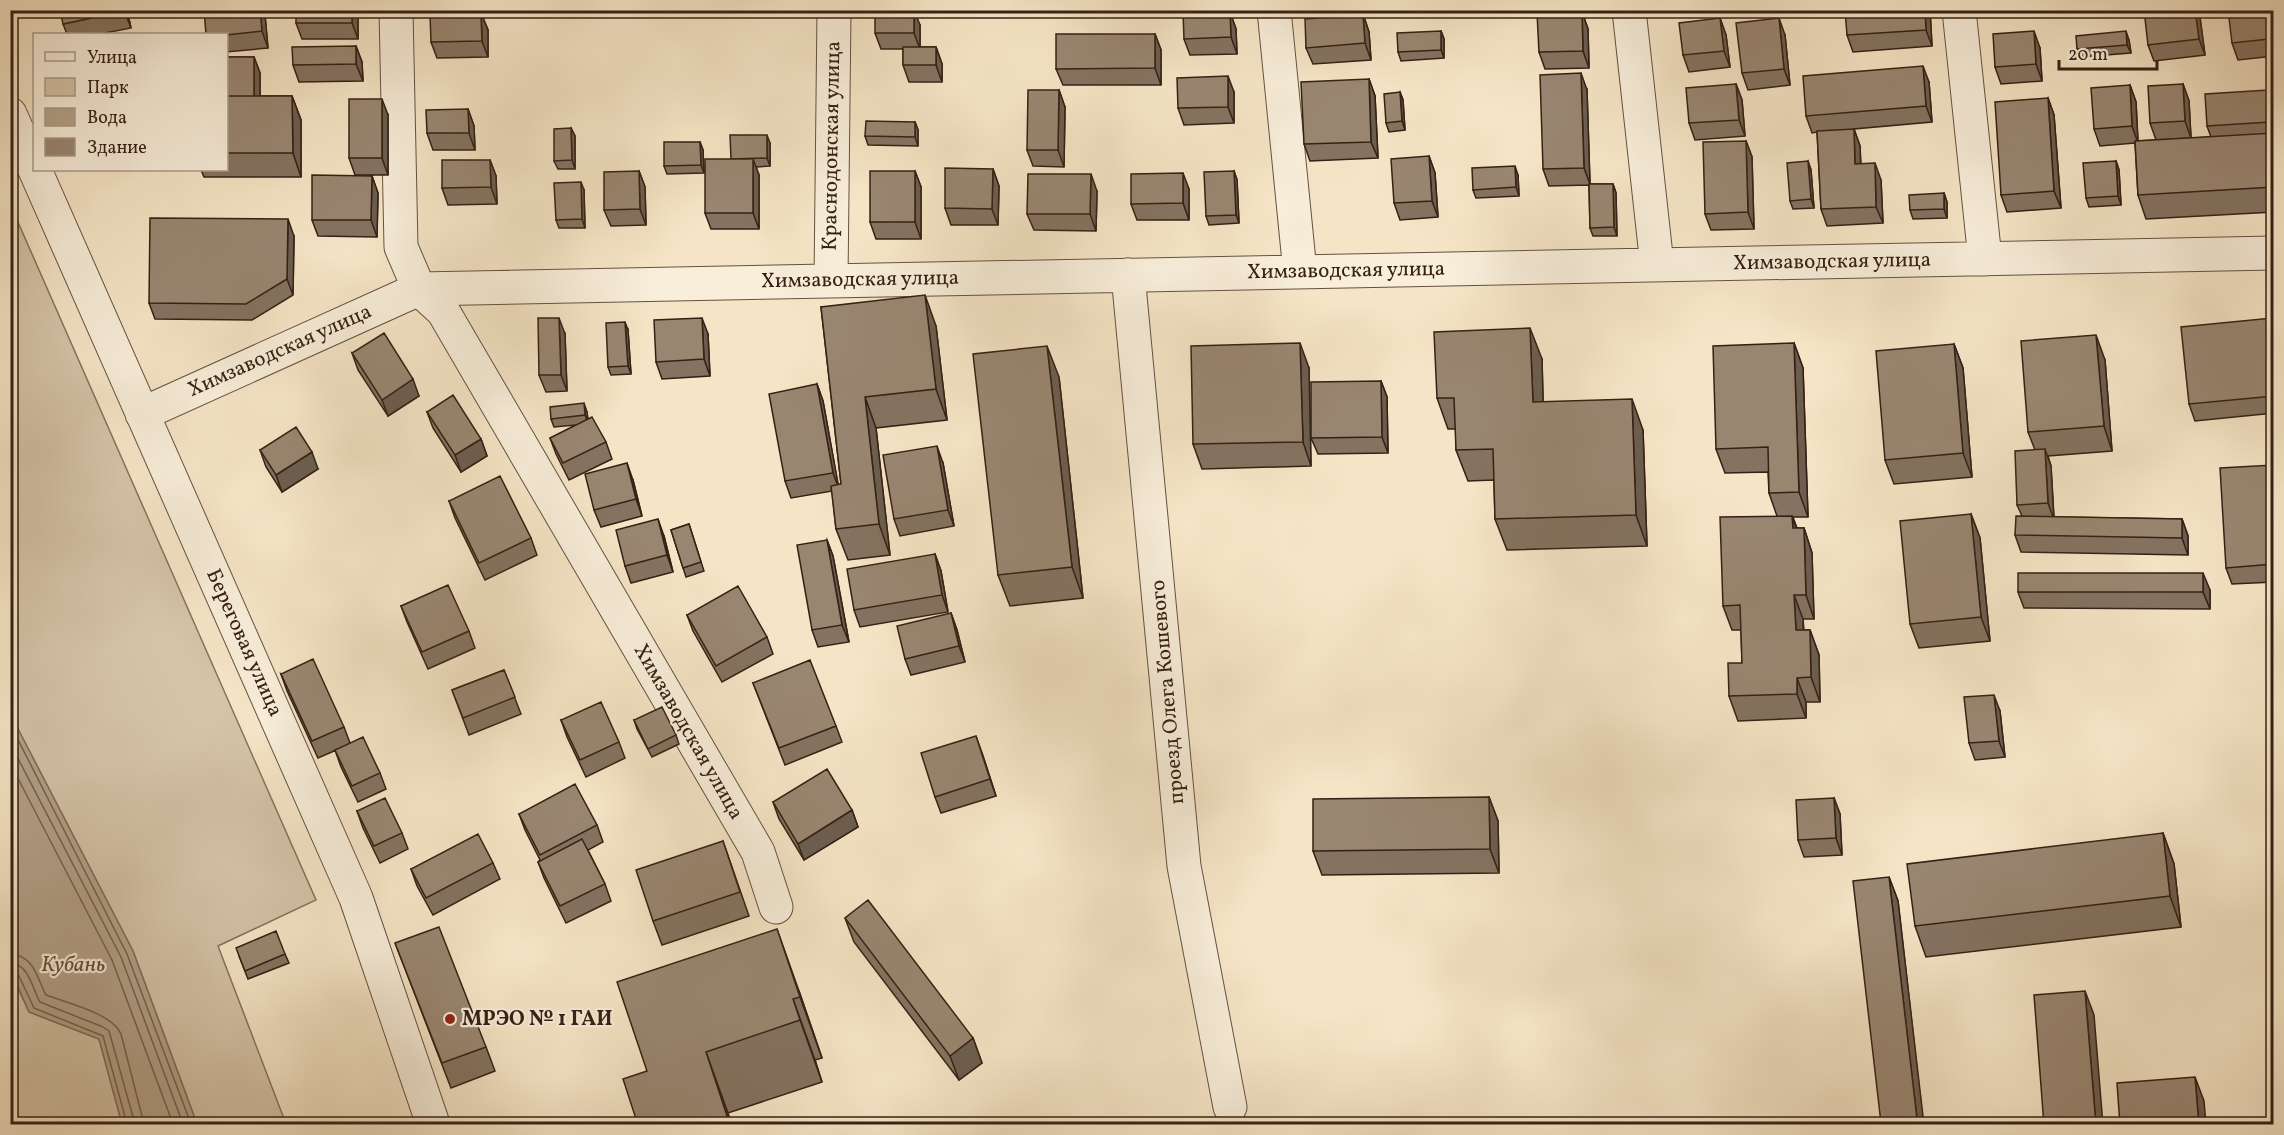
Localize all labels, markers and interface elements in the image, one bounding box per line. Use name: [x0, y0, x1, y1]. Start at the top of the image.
legend: [33, 33, 228, 171]
scale bar: [2059, 33, 2156, 71]
street label: Краснодонская улица: [816, 41, 848, 251]
text: 20 m: [2068, 43, 2108, 68]
text: Улица: [87, 46, 137, 71]
text: Парк: [87, 76, 129, 101]
text: Вода: [87, 106, 127, 131]
text: Здание: [87, 136, 147, 161]
street label: Химзаводская улица: [1733, 246, 1931, 278]
street label: Химзаводская улица: [1247, 255, 1445, 287]
street label: Химзаводская улица: [761, 264, 959, 296]
street label: Химзаводская улица: [183, 297, 377, 405]
street label: Береговая улица: [198, 564, 290, 722]
street label: проезд Олега Кошевого: [1144, 579, 1192, 805]
street label: Химзаводская улица: [626, 639, 750, 825]
water label: Кубань: [41, 950, 105, 981]
place label: МРЭО № 1 ГАИ: [462, 1005, 613, 1034]
marker: МРЭО № 1 ГАИ: [443, 1012, 457, 1026]

